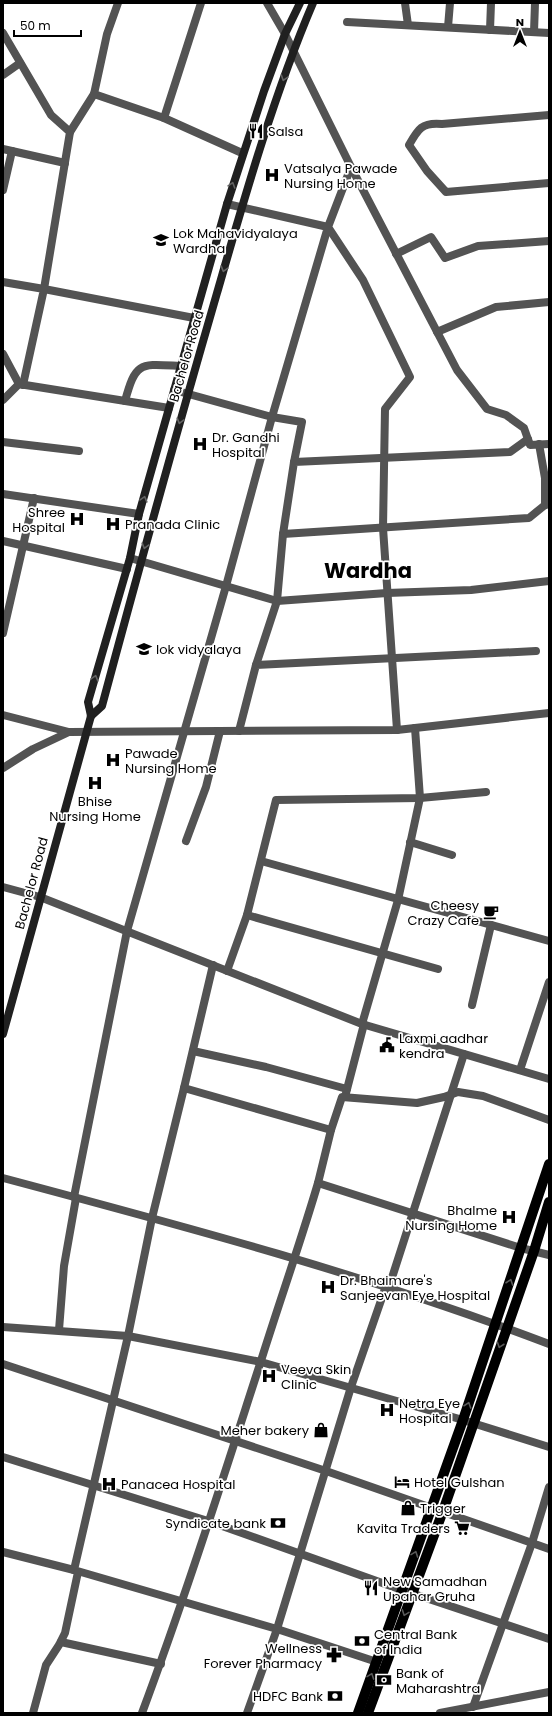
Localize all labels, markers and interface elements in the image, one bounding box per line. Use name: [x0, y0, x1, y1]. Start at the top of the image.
scale bar: [14, 12, 81, 38]
north arrow: [500, 12, 540, 52]
text: N: [516, 14, 524, 30]
text: 50 m: [20, 17, 51, 34]
one-way arrow: [280, 75, 289, 82]
restaurant icon: Salsa: [247, 122, 265, 140]
place label: Salsa: [268, 122, 303, 141]
place label: Vatsalya Pawade Nursing Home: [284, 159, 397, 193]
hospital icon: Vatsalya Pawade Nursing Home: [263, 166, 281, 184]
one-way arrow: [227, 182, 236, 189]
place label: Lok Mahavidyalaya Wardha: [173, 224, 298, 258]
school or university icon: Lok Mahavidyalaya Wardha: [152, 231, 170, 249]
one-way arrow: [220, 265, 229, 272]
street label: Bachelor Road: [164, 308, 209, 404]
one-way arrow: [176, 417, 185, 424]
place label: Dr. Gandhi Hospital: [212, 428, 280, 462]
hospital icon: Dr. Gandhi Hospital: [191, 435, 209, 453]
one-way arrow: [139, 495, 148, 502]
place label: Shree Hospital: [12, 503, 65, 537]
hospital icon: Shree Hospital: [68, 510, 86, 528]
hospital icon: Pranada Clinic: [104, 515, 122, 533]
place label: Pranada Clinic: [125, 515, 220, 534]
one-way arrow: [142, 543, 150, 550]
district label: Wardha: [324, 556, 412, 585]
school or university icon: lok vidyalaya: [135, 640, 153, 658]
place label: lok vidyalaya: [156, 640, 241, 659]
one-way arrow: [90, 675, 99, 682]
place label: Pawade Nursing Home: [125, 744, 217, 778]
hospital icon: Pawade Nursing Home: [104, 751, 122, 769]
hospital icon: Bhise Nursing Home: [86, 774, 104, 792]
place label: Bhise Nursing Home: [49, 792, 141, 826]
street label: Bachelor Road: [10, 835, 53, 931]
place label: Cheesy Crazy Cafe: [407, 896, 480, 930]
cafe icon: Cheesy Crazy Cafe: [482, 903, 500, 921]
place label: Laxmi aadhar kendra: [399, 1029, 488, 1063]
public building icon: Laxmi aadhar kendra: [378, 1036, 396, 1054]
place label: Bhalme Nursing Home: [405, 1201, 497, 1235]
hospital icon: Bhalme Nursing Home: [500, 1208, 518, 1226]
place label: Dr. Bhaimare's Sanjeevan Eye Hospital: [340, 1271, 490, 1305]
hospital icon: Dr. Bhaimare's Sanjeevan Eye Hospital: [319, 1278, 337, 1296]
one-way arrow: [505, 1278, 513, 1285]
one-way arrow: [497, 1342, 505, 1349]
place label: Veeva Skin Clinic: [281, 1360, 351, 1394]
hospital icon: Veeva Skin Clinic: [260, 1367, 278, 1385]
place label: Netra Eye Hospital: [399, 1394, 460, 1428]
hospital icon: Netra Eye Hospital: [378, 1401, 396, 1419]
one-way arrow: [463, 1402, 472, 1409]
place label: Meher bakery: [221, 1421, 310, 1440]
shop icon: Meher bakery: [312, 1421, 330, 1439]
hotel icon: Hotel Gulshan: [393, 1473, 411, 1491]
place label: Hotel Gulshan: [414, 1473, 505, 1492]
hospital icon: Panacea Hospital: [100, 1475, 118, 1493]
place label: Panacea Hospital: [121, 1475, 235, 1494]
shop icon: Trigger: [399, 1499, 417, 1517]
place label: Trigger: [420, 1499, 466, 1518]
place label: Syndicate bank: [165, 1514, 266, 1533]
bank icon: Syndicate bank: [269, 1514, 287, 1532]
place label: Kavita Traders: [357, 1519, 450, 1538]
supermarket icon: Kavita Traders: [453, 1519, 471, 1537]
one-way arrow: [411, 1550, 419, 1557]
place label: New Samadhan Upahar Gruha: [383, 1572, 487, 1606]
restaurant icon: New Samadhan Upahar Gruha: [362, 1579, 380, 1597]
one-way arrow: [402, 1609, 410, 1616]
place label: Central Bank of India: [374, 1625, 458, 1659]
bank icon: Central Bank of India: [353, 1632, 371, 1650]
place label: Wellness Forever Pharmacy: [204, 1639, 323, 1673]
pharmacy icon: Wellness Forever Pharmacy: [325, 1646, 343, 1664]
place label: Bank of Maharashtra: [396, 1664, 480, 1698]
bank icon: Bank of Maharashtra: [375, 1671, 393, 1689]
one-way arrow: [367, 1673, 375, 1680]
place label: HDFC Bank: [253, 1687, 323, 1706]
bank icon: HDFC Bank: [326, 1687, 344, 1705]

